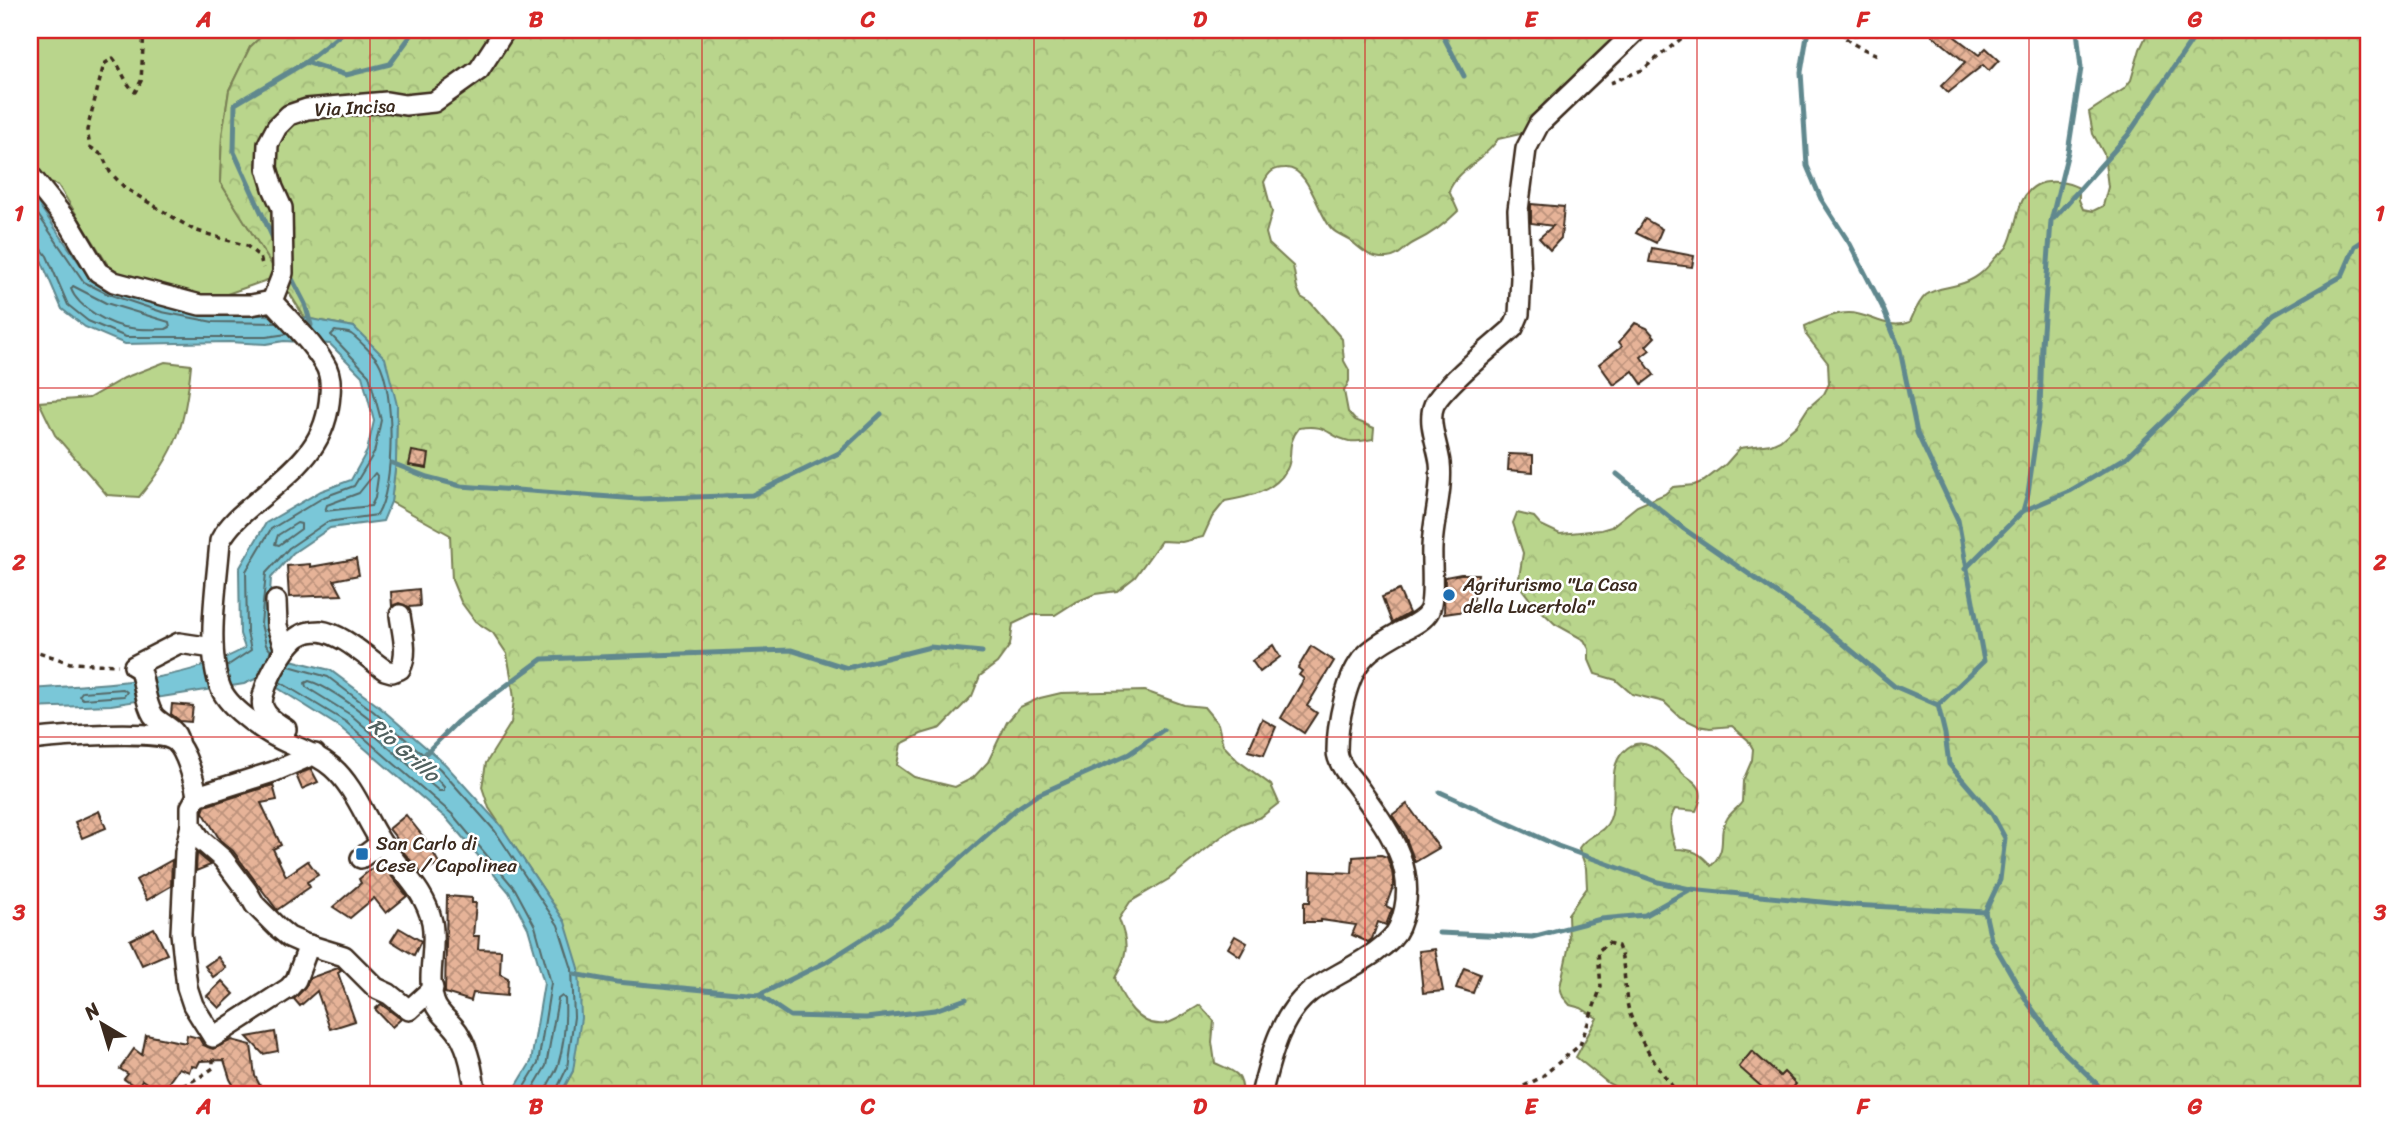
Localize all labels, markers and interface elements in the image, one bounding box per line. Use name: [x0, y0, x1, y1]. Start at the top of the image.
text: A: [195, 0, 212, 40]
text: B: [529, 0, 544, 40]
text: C: [860, 0, 876, 40]
text: D: [1193, 0, 1208, 40]
text: E: [1525, 0, 1540, 40]
text: F: [1856, 0, 1871, 40]
text: G: [2187, 0, 2203, 40]
street label: Via Incisa: [314, 89, 397, 126]
text: 1: [14, 193, 24, 234]
text: 1: [2375, 193, 2385, 234]
text: 2: [11, 542, 26, 583]
text: 2: [2372, 542, 2387, 583]
place label: Agriturismo "La Casa della Lucertola": [1462, 568, 1638, 623]
marker: Agriturismo "La Casa della Lucertola": [1441, 587, 1457, 603]
water label: Rio Grillo: [360, 708, 450, 794]
place label: San Carlo di Cese / Capolinea: [376, 827, 517, 882]
marker: San Carlo di Cese / Capolinea: [354, 846, 370, 862]
text: 3: [12, 892, 26, 933]
text: 3: [2373, 892, 2387, 933]
north arrow: [66, 988, 136, 1058]
text: N: [76, 993, 108, 1029]
text: A: [195, 1086, 212, 1125]
text: B: [529, 1086, 544, 1125]
text: C: [860, 1086, 876, 1125]
text: D: [1193, 1086, 1208, 1125]
text: E: [1525, 1086, 1540, 1125]
text: F: [1856, 1086, 1871, 1125]
text: G: [2187, 1086, 2203, 1125]

